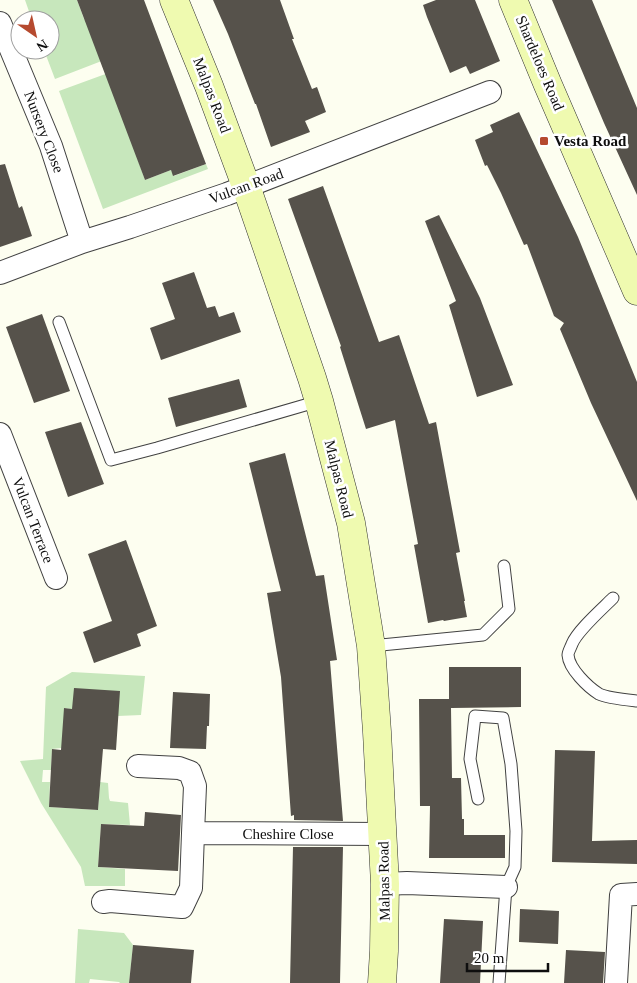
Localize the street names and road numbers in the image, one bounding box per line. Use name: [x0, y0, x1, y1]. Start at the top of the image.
street label: Shardeloes Road: [513, 13, 567, 113]
street label: Malpas Road: [190, 55, 234, 135]
street label: Nursery Close: [21, 89, 67, 175]
street label: Vulcan Road: [207, 165, 286, 207]
street label: Malpas Road: [322, 438, 357, 520]
street label: Vulcan Terrace: [9, 475, 57, 565]
street label: Cheshire Close: [242, 826, 334, 842]
street label: Malpas Road: [375, 841, 393, 921]

